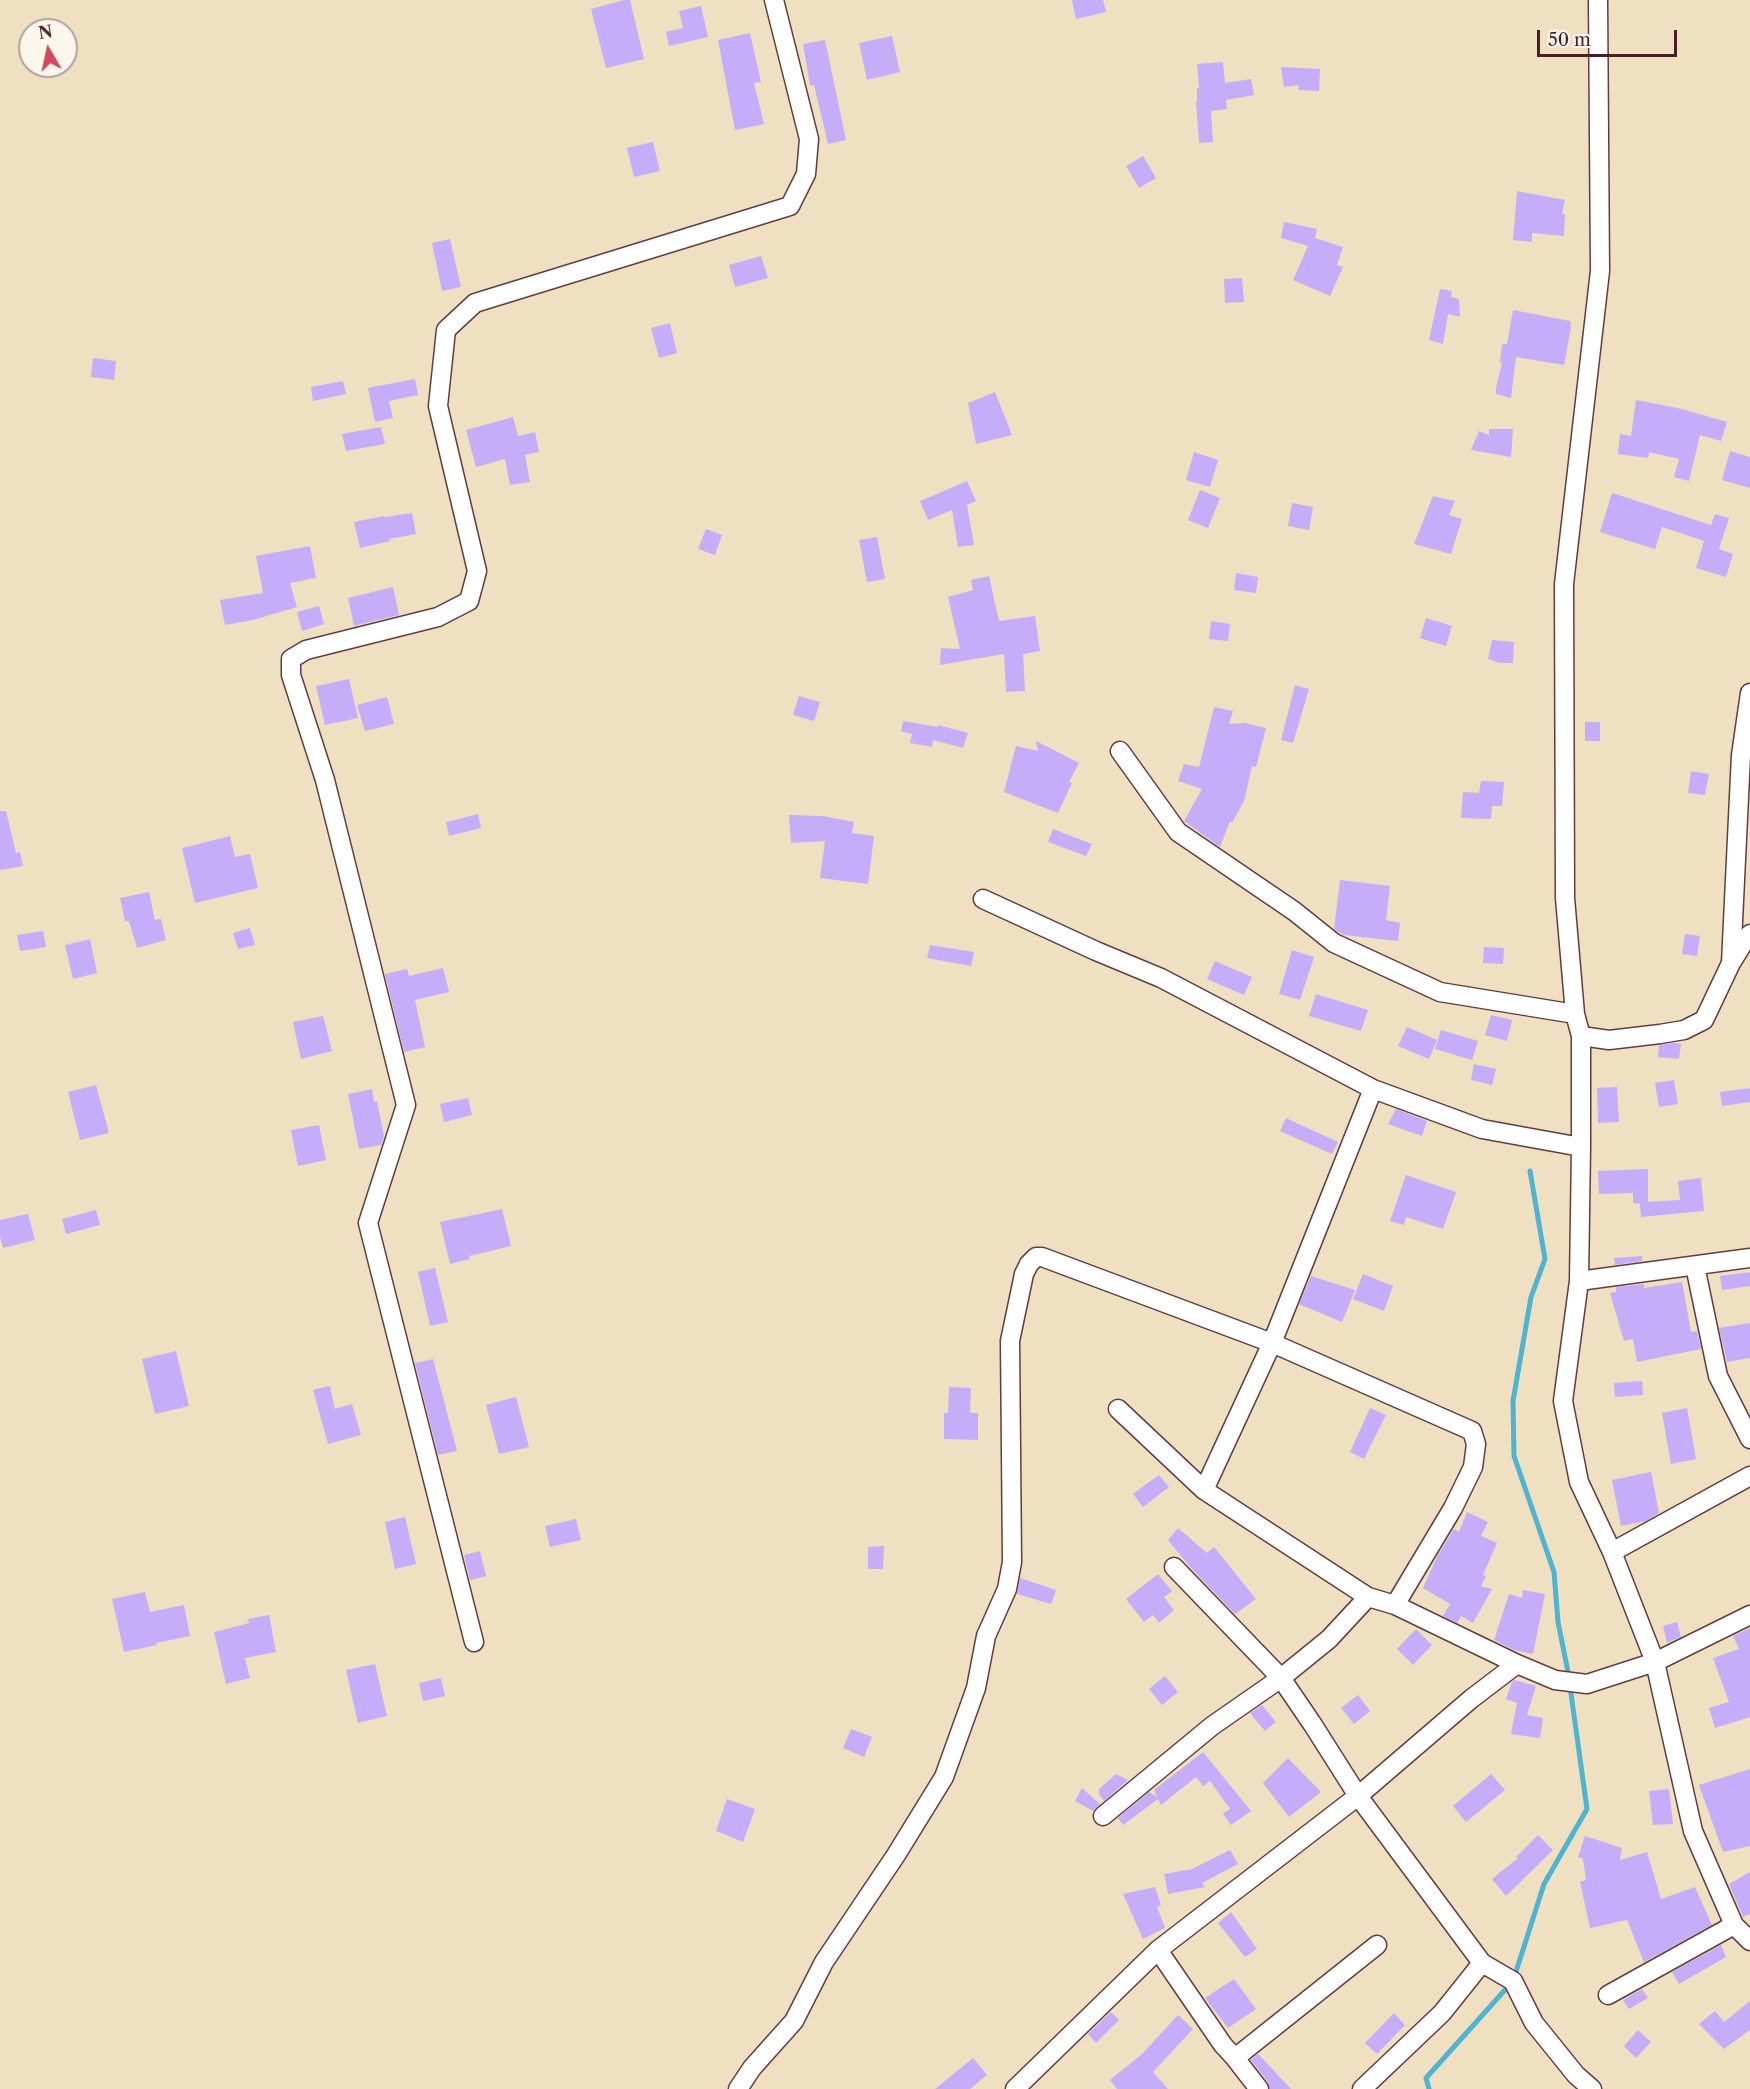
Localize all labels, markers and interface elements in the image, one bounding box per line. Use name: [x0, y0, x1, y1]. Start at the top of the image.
north arrow: [18, 18, 78, 78]
scale bar: [1540, 18, 1680, 56]
text: N: [37, 21, 54, 43]
text: 50 m: [1548, 29, 1591, 51]

